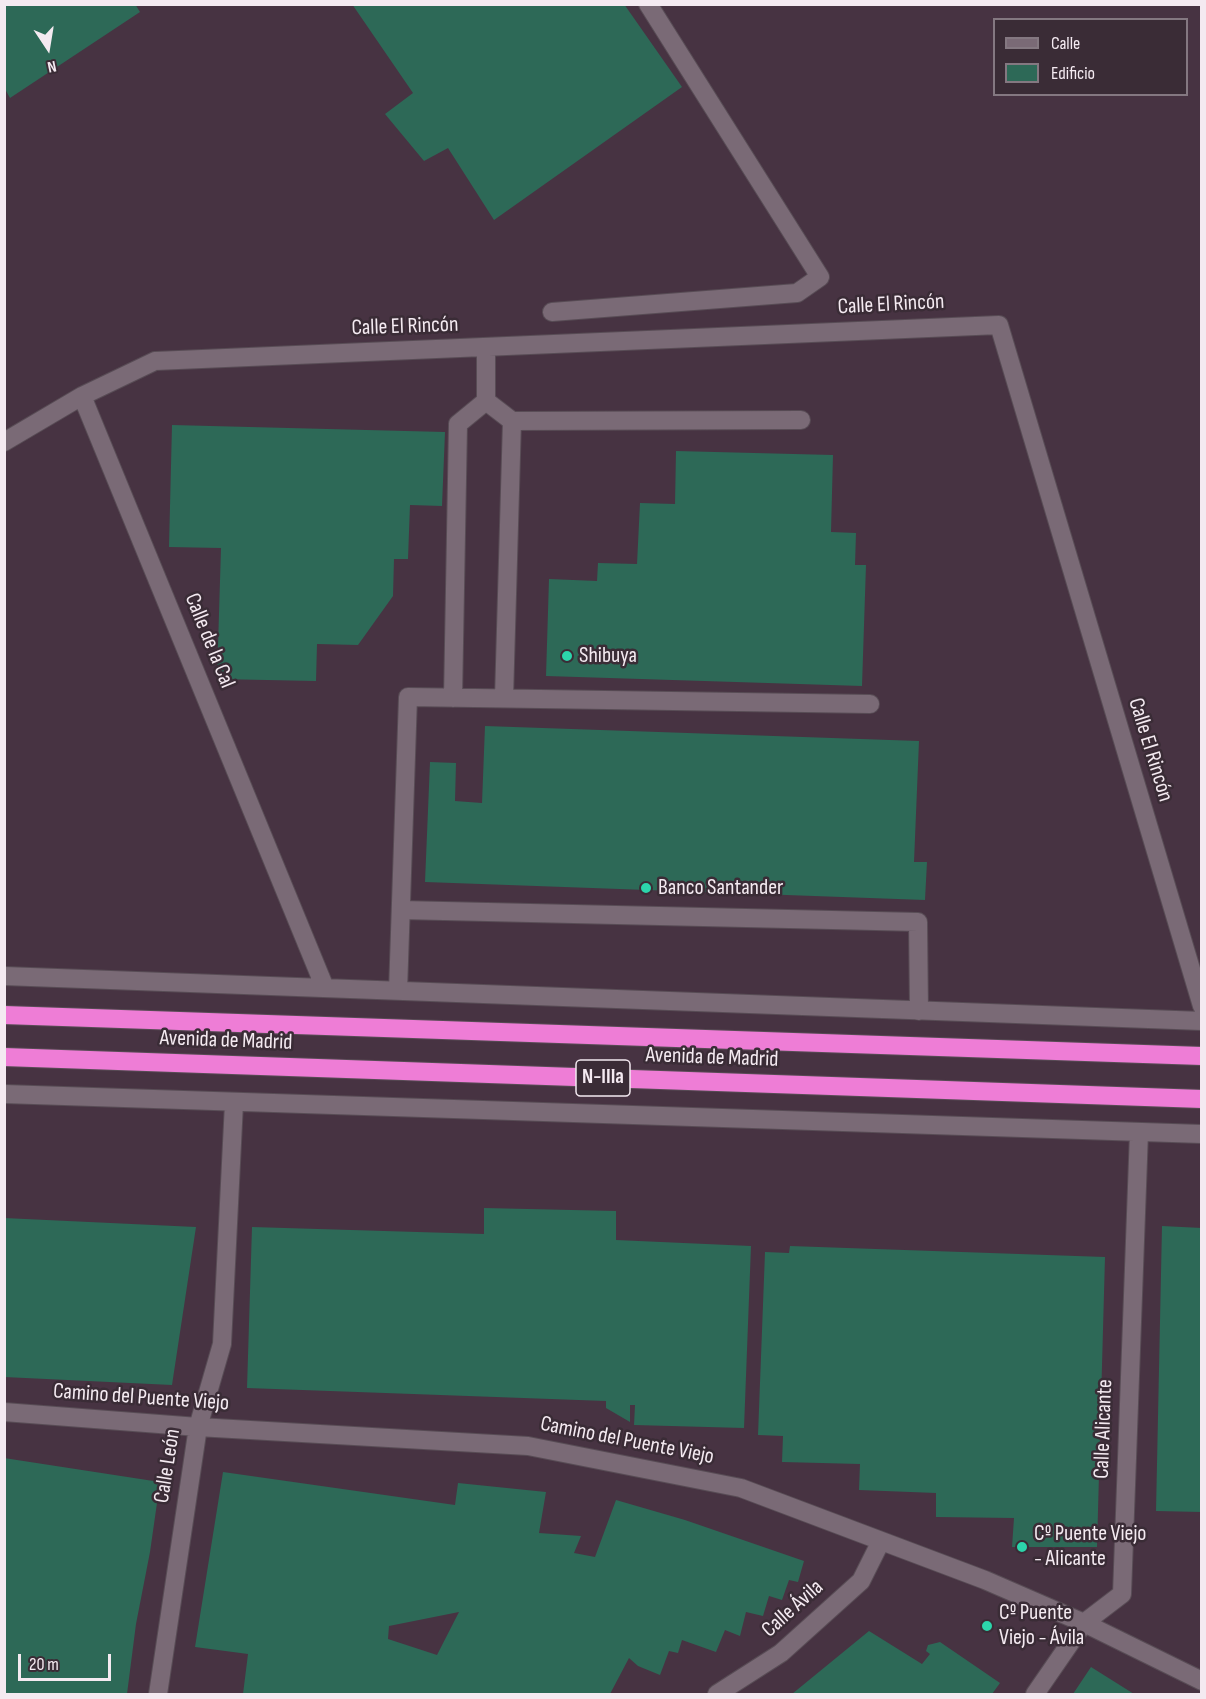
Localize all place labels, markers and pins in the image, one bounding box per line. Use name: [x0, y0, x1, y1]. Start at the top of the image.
place label: Shibuya: [579, 643, 637, 669]
marker: Shibuya: [560, 649, 574, 663]
place label: Banco Santander: [658, 875, 783, 901]
marker: Banco Santander: [639, 881, 653, 895]
place label: Cº Puente Viejo - Alicante: [1034, 1521, 1146, 1572]
marker: Cº Puente Viejo - Alicante: [1015, 1540, 1029, 1554]
place label: Cº Puente Viejo - Ávila: [999, 1600, 1084, 1652]
marker: Cº Puente Viejo - Ávila: [980, 1619, 994, 1633]

